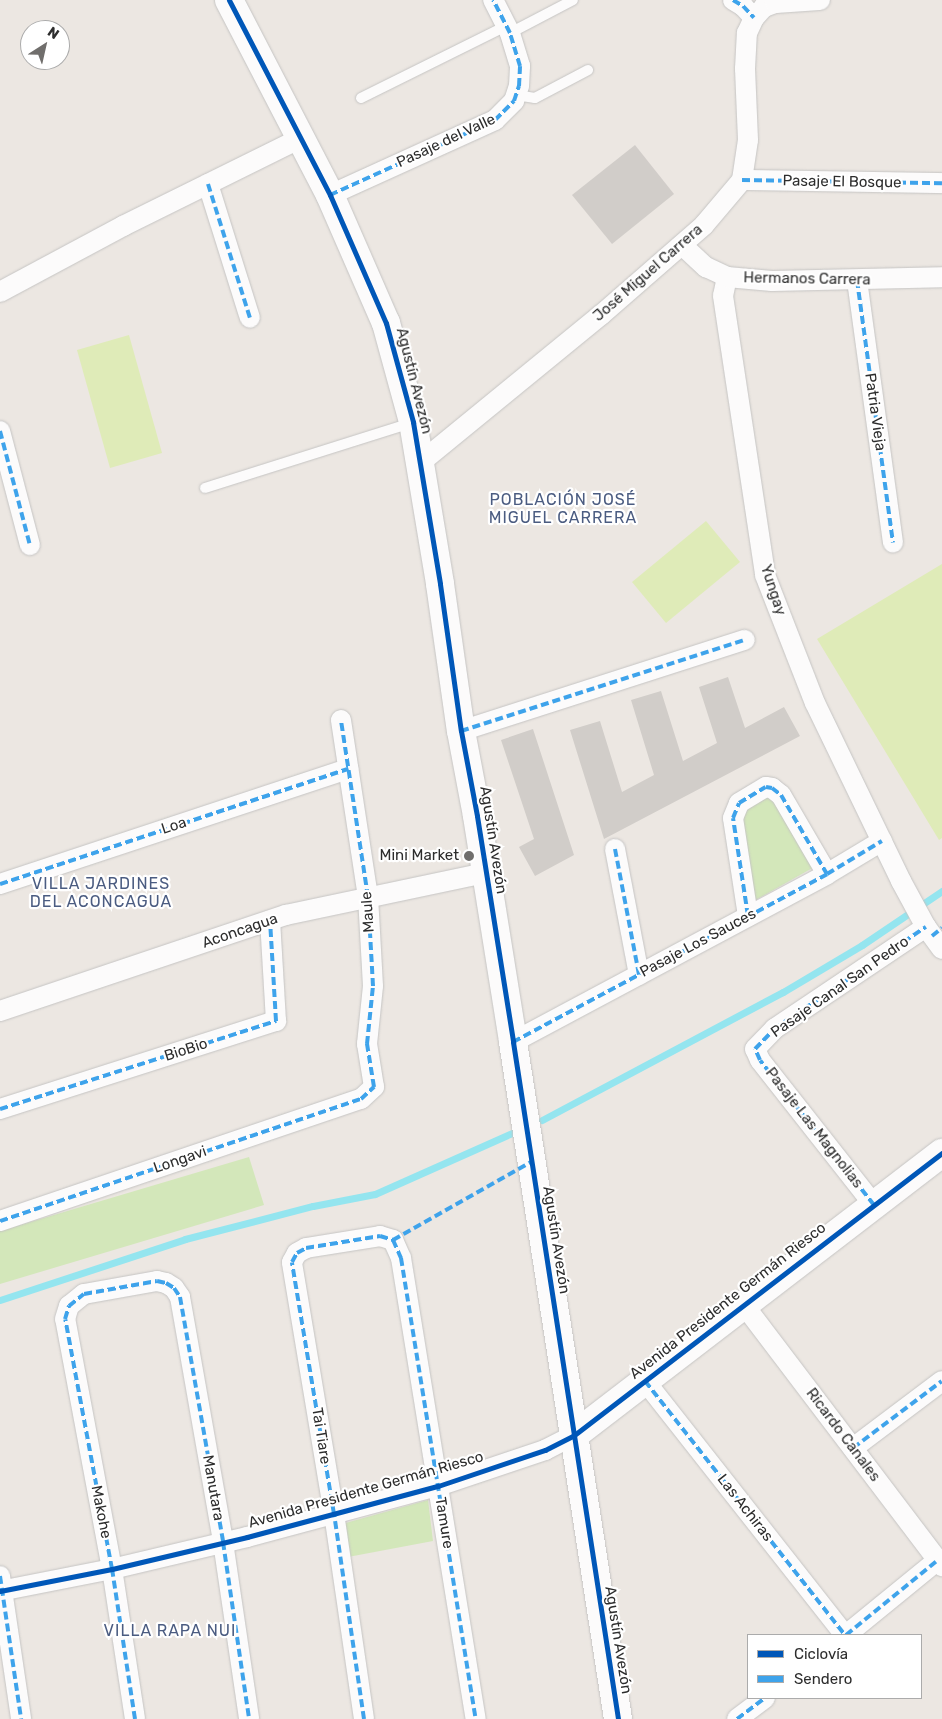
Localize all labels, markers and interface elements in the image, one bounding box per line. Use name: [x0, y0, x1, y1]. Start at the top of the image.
north arrow: [20, 20, 70, 70]
text: N: [44, 23, 62, 43]
street label: Pasaje del Valle: [394, 110, 498, 172]
street label: Pasaje El Bosque: [782, 172, 902, 192]
street label: José Miguel Carrera: [590, 221, 706, 325]
street label: Hermanos Carrera: [743, 269, 871, 289]
street label: Agustín Avezón: [392, 326, 436, 436]
street label: Patria Vieja: [861, 372, 889, 452]
district label: POBLACIÓN JOSÉ MIGUEL CARRERA: [487, 490, 639, 528]
street label: Yungay: [756, 562, 790, 618]
street label: Agustín Avezón: [476, 785, 510, 895]
street label: Loa: [159, 814, 189, 838]
place label: Mini Market: [380, 847, 459, 865]
marker: Mini Market: [463, 850, 475, 862]
district label: VILLA JARDINES DEL ACONCAGUA: [28, 874, 174, 912]
street label: Maule: [358, 891, 378, 933]
street label: Pasaje Los Sauces: [637, 905, 759, 981]
street label: Aconcagua: [200, 910, 280, 952]
street label: Pasaje Canal San Pedro: [768, 933, 912, 1041]
street label: BioBio: [162, 1035, 210, 1065]
street label: Pasaje Las Magnolias: [761, 1064, 867, 1192]
street label: Longavi: [151, 1143, 209, 1177]
street label: Agustín Avezón: [539, 1185, 573, 1295]
street label: Avenida Presidente Germán Riesco: [626, 1219, 830, 1383]
street label: Ricardo Canales: [802, 1385, 884, 1485]
street label: Tai Tiare: [308, 1406, 334, 1466]
street label: Avenida Presidente Germán Riesco: [246, 1448, 486, 1532]
street label: Manutara: [198, 1454, 228, 1522]
street label: Las Achiras: [713, 1471, 777, 1545]
street label: Makohe: [87, 1484, 115, 1540]
street label: Tamure: [431, 1496, 457, 1550]
street label: Agustín Avezón: [601, 1585, 635, 1695]
district label: VILLA RAPA NUI: [101, 1621, 239, 1641]
legend: [747, 1634, 922, 1699]
text: Ciclovía: [794, 1645, 848, 1663]
text: Sendero: [794, 1670, 852, 1688]

